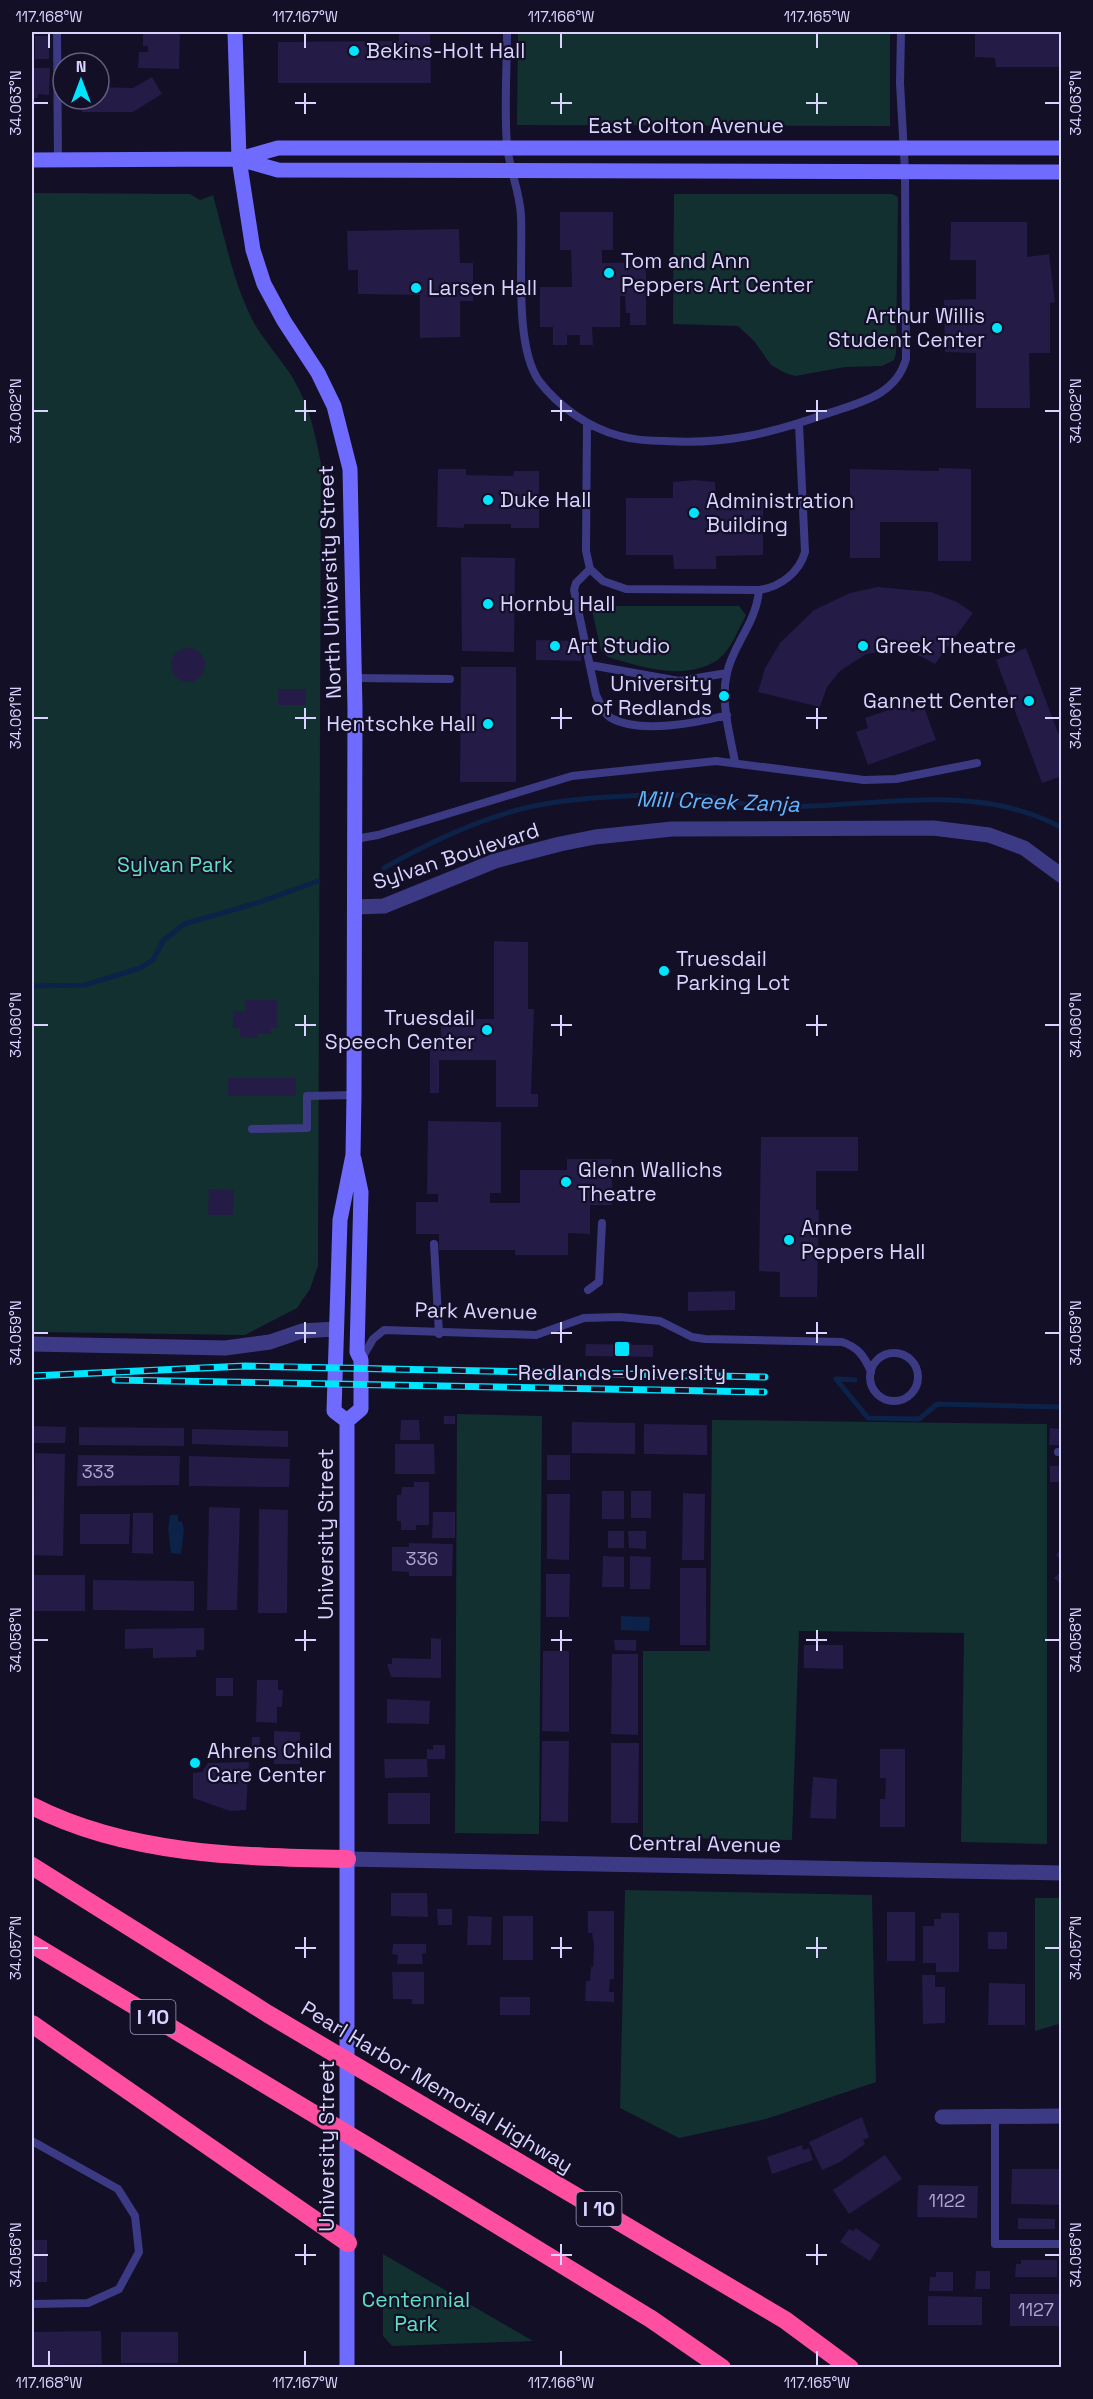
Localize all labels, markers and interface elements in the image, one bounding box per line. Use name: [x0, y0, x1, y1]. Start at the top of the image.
text: 117.168°W: [16, 7, 82, 26]
text: 117.167°W: [272, 7, 338, 26]
text: 117.166°W: [528, 7, 594, 26]
text: 117.165°W: [784, 7, 850, 26]
place label: Bekins-Holt Hall: [366, 37, 525, 64]
marker: Bekins-Holt Hall: [347, 44, 361, 58]
north arrow: [51, 51, 111, 111]
text: N: [76, 56, 86, 77]
text: 34.063°N: [6, 70, 25, 136]
text: 34.063°N: [1066, 70, 1085, 136]
street label: East Colton Avenue: [588, 112, 784, 139]
place label: Tom and Ann Peppers Art Center: [621, 247, 813, 298]
marker: Tom and Ann Peppers Art Center: [602, 266, 616, 280]
place label: Larsen Hall: [428, 274, 537, 301]
marker: Larsen Hall: [409, 281, 423, 295]
place label: Arthur Willis Student Center: [828, 302, 985, 353]
marker: Arthur Willis Student Center: [990, 321, 1004, 335]
text: 34.062°N: [6, 378, 25, 444]
text: 34.062°N: [1066, 378, 1085, 444]
street label: North University Street: [312, 465, 347, 699]
place label: Duke Hall: [500, 486, 592, 513]
place label: Administration Building: [706, 487, 854, 538]
marker: Duke Hall: [481, 493, 495, 507]
marker: Administration Building: [687, 506, 701, 520]
place label: Hornby Hall: [500, 590, 615, 617]
marker: Hornby Hall: [481, 597, 495, 611]
place label: Art Studio: [567, 632, 670, 659]
place label: Greek Theatre: [875, 632, 1016, 659]
marker: Art Studio: [548, 639, 562, 653]
marker: Greek Theatre: [856, 639, 870, 653]
place label: University of Redlands: [591, 670, 712, 721]
text: 34.061°N: [6, 687, 25, 749]
place label: Gannett Center: [863, 687, 1017, 714]
text: 34.061°N: [1066, 687, 1085, 749]
marker: University of Redlands: [717, 689, 731, 703]
marker: Gannett Center: [1022, 694, 1036, 708]
place label: Hentschke Hall: [326, 710, 476, 737]
marker: Hentschke Hall: [481, 717, 495, 731]
water label: Mill Creek Zanja: [636, 784, 800, 818]
street label: Sylvan Boulevard: [369, 816, 542, 895]
park label: Sylvan Park: [117, 851, 233, 878]
place label: Truesdail Parking Lot: [676, 945, 790, 996]
marker: Truesdail Parking Lot: [657, 964, 671, 978]
text: 34.060°N: [6, 992, 25, 1058]
text: 34.060°N: [1066, 992, 1085, 1058]
place label: Truesdail Speech Center: [325, 1004, 475, 1055]
marker: Truesdail Speech Center: [480, 1023, 494, 1037]
place label: Glenn Wallichs Theatre: [578, 1156, 723, 1207]
marker: Glenn Wallichs Theatre: [559, 1175, 573, 1189]
place label: Anne Peppers Hall: [801, 1214, 926, 1265]
marker: Anne Peppers Hall: [782, 1233, 796, 1247]
street label: Park Avenue: [414, 1296, 538, 1325]
text: 34.059°N: [6, 1300, 25, 1366]
text: 34.059°N: [1066, 1300, 1085, 1366]
marker: Redlands–University: [613, 1340, 631, 1358]
place label: Redlands–University: [518, 1359, 726, 1386]
street label: University Street: [312, 1448, 339, 1620]
house number: 333: [82, 1460, 114, 1483]
house number: 336: [406, 1547, 438, 1570]
text: 34.058°N: [6, 1607, 25, 1673]
text: 34.058°N: [1066, 1607, 1085, 1673]
place label: Ahrens Child Care Center: [207, 1737, 333, 1788]
marker: Ahrens Child Care Center: [188, 1756, 202, 1770]
street label: Central Avenue: [629, 1829, 781, 1858]
text: 34.057°N: [6, 1916, 25, 1980]
text: 34.057°N: [1066, 1916, 1085, 1980]
street label: Pearl Harbor Memorial Highway: [296, 1994, 578, 2179]
road number: I 10: [130, 2000, 176, 2034]
street label: University Street: [313, 2060, 340, 2232]
house number: 1122: [929, 2189, 965, 2212]
road number: I 10: [576, 2192, 622, 2226]
text: 34.056°N: [6, 2222, 25, 2288]
text: 34.056°N: [1066, 2222, 1085, 2288]
park label: Centennial Park: [362, 2286, 470, 2337]
house number: 1127: [1018, 2298, 1054, 2321]
text: 117.168°W: [16, 2373, 82, 2392]
text: 117.167°W: [272, 2373, 338, 2392]
text: 117.166°W: [528, 2373, 594, 2392]
text: 117.165°W: [784, 2373, 850, 2392]

